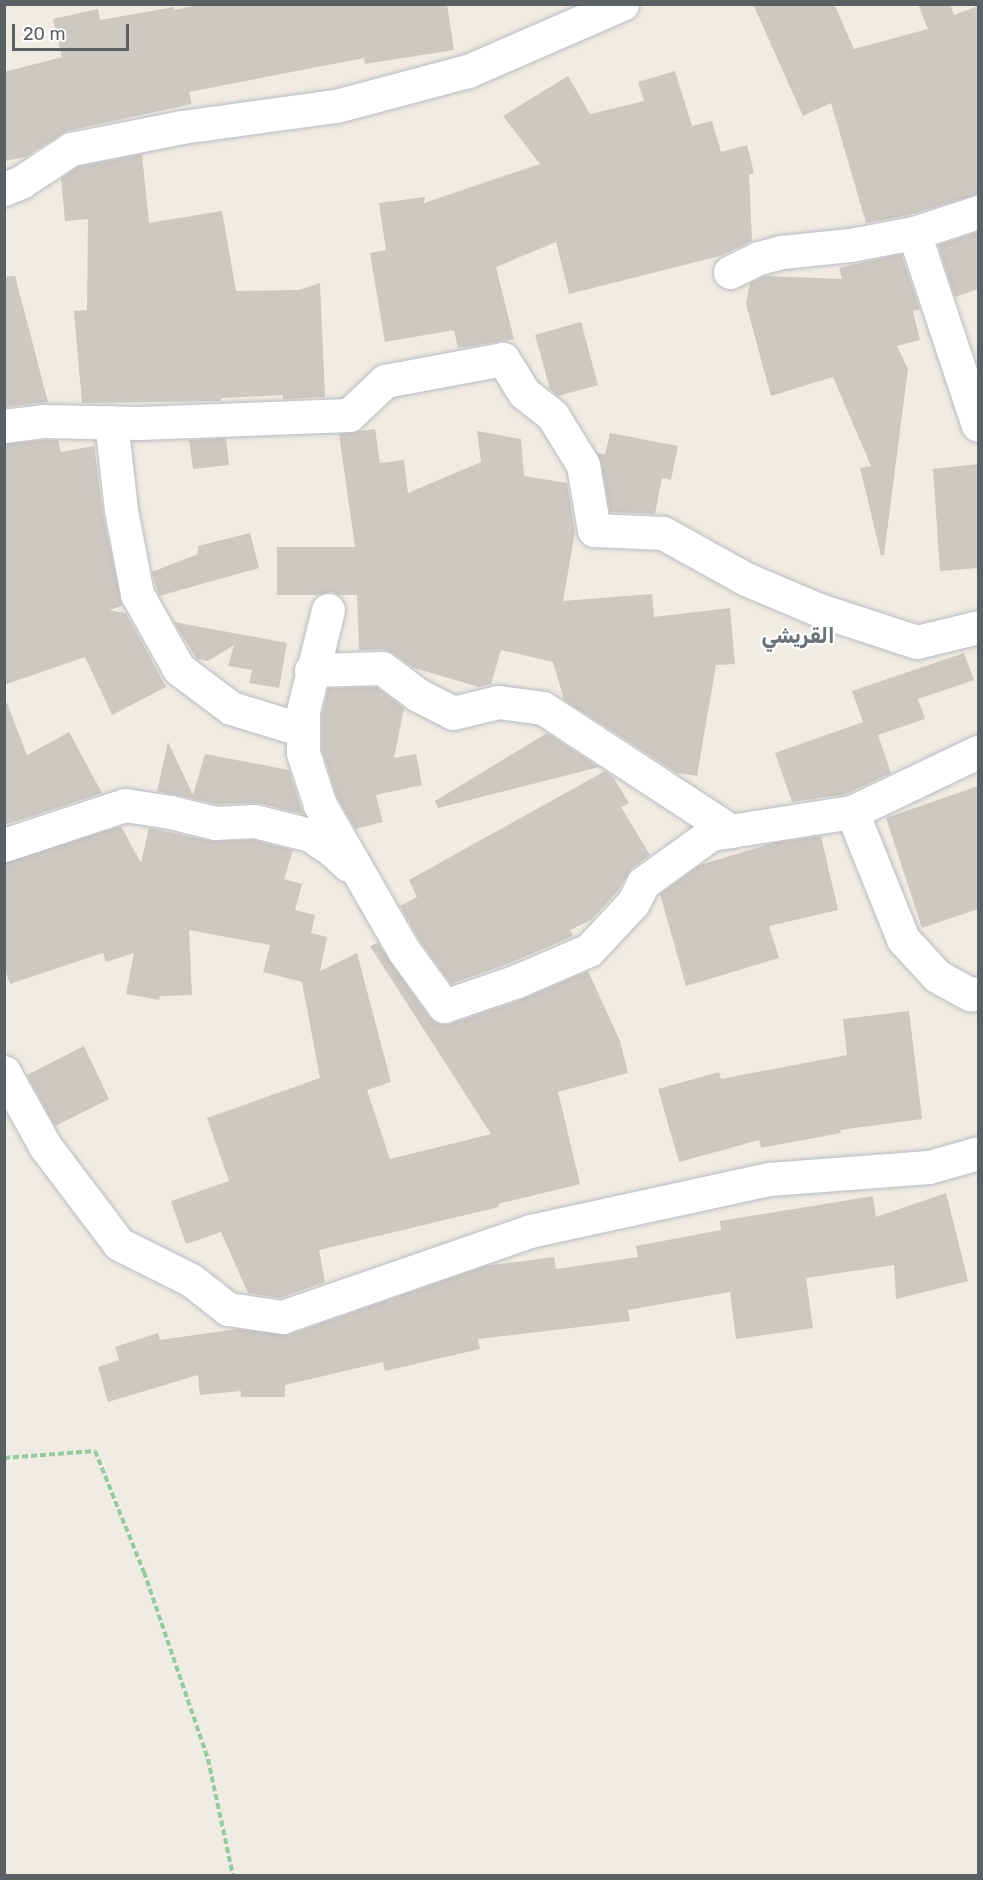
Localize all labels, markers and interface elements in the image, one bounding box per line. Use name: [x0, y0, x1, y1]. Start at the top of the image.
scale bar: [15, 12, 132, 50]
text: 20 m: [23, 23, 65, 45]
district label: القريشي: [762, 623, 834, 649]

